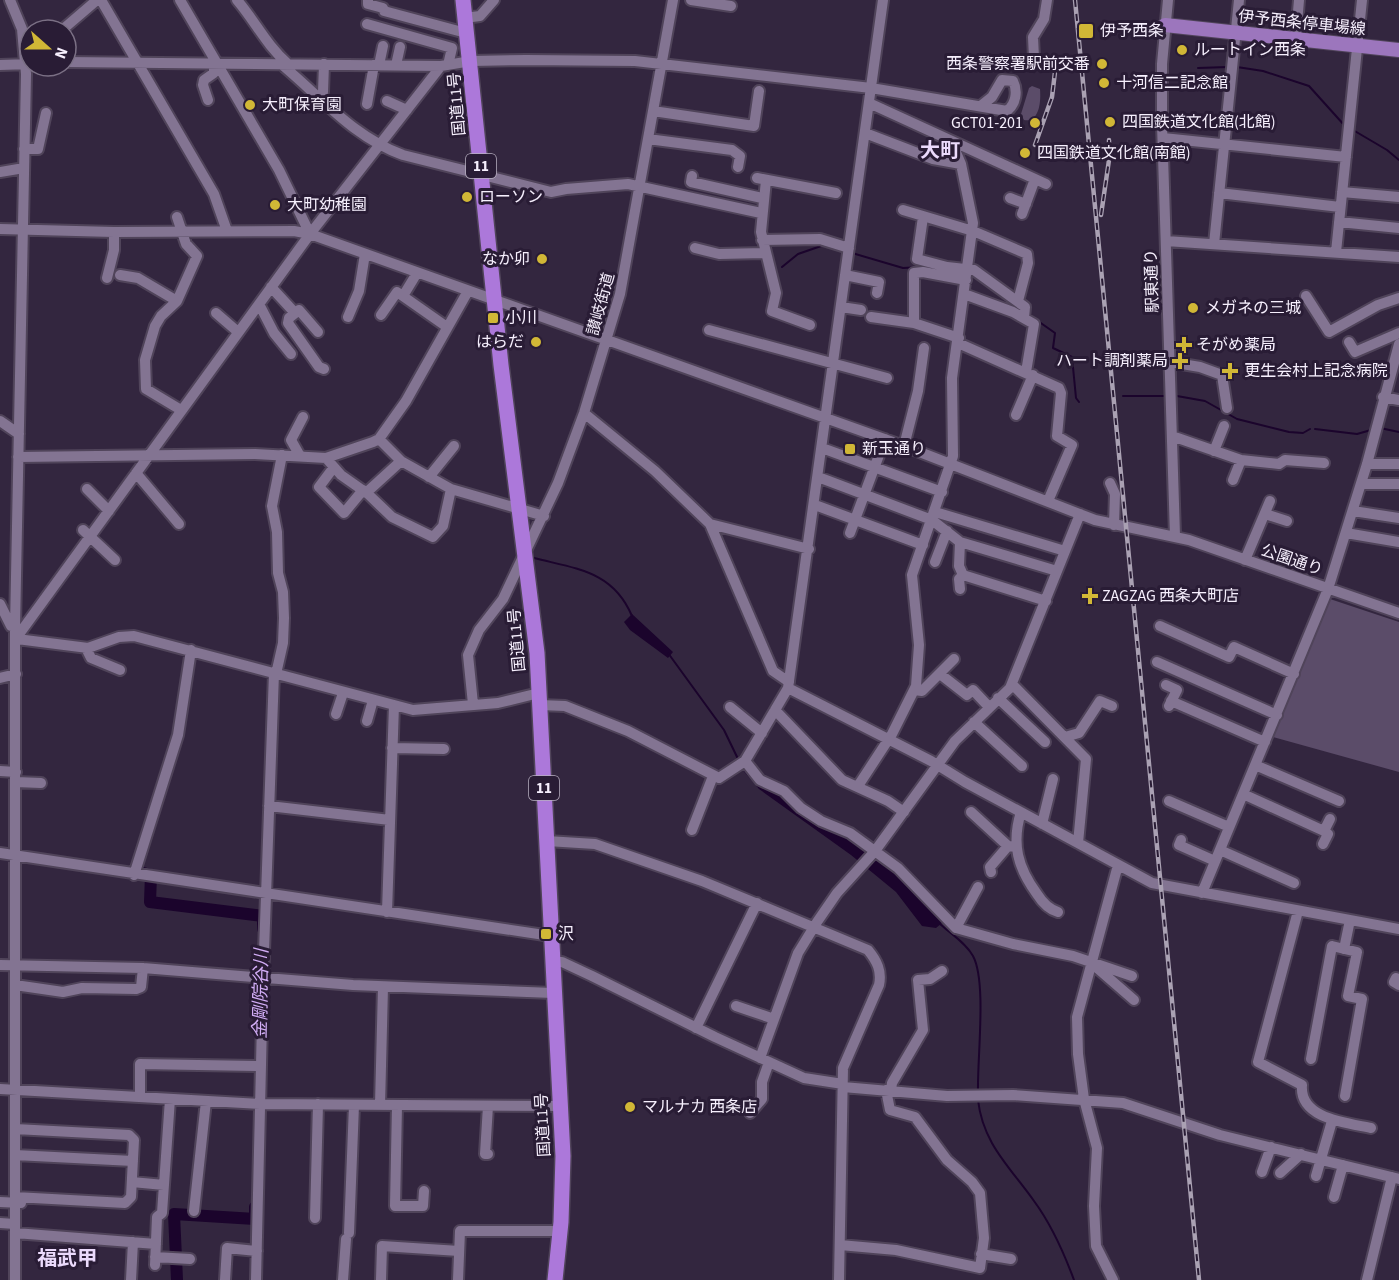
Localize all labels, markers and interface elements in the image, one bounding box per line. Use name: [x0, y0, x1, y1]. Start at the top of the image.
street label: 伊予西条停車場線: [1237, 5, 1367, 41]
north arrow: [18, 18, 78, 78]
place label: 伊予西条: [1100, 20, 1164, 42]
marker: 伊予西条: [1077, 22, 1095, 40]
place label: ルートイン西条: [1194, 39, 1306, 61]
marker: ルートイン西条: [1175, 43, 1189, 57]
text: N: [49, 44, 73, 62]
place label: 西条警察署駅前交番: [946, 53, 1090, 75]
marker: 西条警察署駅前交番: [1095, 57, 1109, 71]
street label: 国道11号: [443, 71, 471, 137]
place label: 十河信二記念館: [1116, 72, 1228, 94]
marker: 十河信二記念館: [1097, 76, 1111, 90]
place label: 大町保育園: [262, 94, 342, 116]
marker: 大町保育園: [243, 98, 257, 112]
place label: 四国鉄道文化館(北館): [1122, 111, 1276, 133]
place label: GCT01-201: [951, 112, 1023, 134]
marker: 四国鉄道文化館(北館): [1103, 115, 1117, 129]
marker: GCT01-201: [1028, 116, 1042, 130]
district label: 大町: [920, 137, 960, 165]
place label: 四国鉄道文化館(南館): [1037, 142, 1191, 164]
marker: 四国鉄道文化館(南館): [1018, 146, 1032, 160]
road number: 11: [466, 154, 496, 178]
place label: ローソン: [479, 186, 543, 208]
marker: ローソン: [460, 190, 474, 204]
place label: 大町幼稚園: [287, 194, 367, 216]
marker: 大町幼稚園: [268, 198, 282, 212]
place label: なか卯: [482, 248, 530, 270]
street label: 駅東通り: [1140, 249, 1164, 313]
marker: なか卯: [535, 252, 549, 266]
street label: 讃岐街道: [582, 270, 620, 338]
place label: メガネの三城: [1205, 297, 1301, 319]
marker: メガネの三城: [1186, 301, 1200, 315]
place label: 小川: [505, 307, 537, 329]
marker: 小川: [486, 311, 500, 325]
place label: はらだ: [476, 331, 524, 353]
place label: そがめ薬局: [1196, 334, 1276, 356]
marker: はらだ: [529, 335, 543, 349]
marker: そがめ薬局: [1177, 338, 1191, 352]
place label: ハート調剤薬局: [1056, 350, 1168, 372]
marker: ハート調剤薬局: [1173, 354, 1187, 368]
place label: 更生会村上記念病院: [1244, 360, 1388, 382]
marker: 更生会村上記念病院: [1221, 362, 1239, 380]
place label: 新玉通り: [862, 438, 926, 460]
marker: 新玉通り: [843, 442, 857, 456]
street label: 公園通り: [1258, 539, 1326, 581]
place label: ZAGZAG 西条大町店: [1102, 585, 1239, 607]
marker: ZAGZAG 西条大町店: [1083, 589, 1097, 603]
street label: 国道11号: [503, 607, 531, 673]
road number: 11: [529, 776, 559, 800]
place label: 沢: [558, 923, 574, 945]
marker: 沢: [539, 927, 553, 941]
water label: 金剛院谷川: [248, 947, 274, 1039]
street label: 国道11号: [530, 1093, 556, 1157]
place label: マルナカ 西条店: [642, 1096, 757, 1118]
marker: マルナカ 西条店: [623, 1100, 637, 1114]
district label: 福武甲: [37, 1245, 97, 1273]

